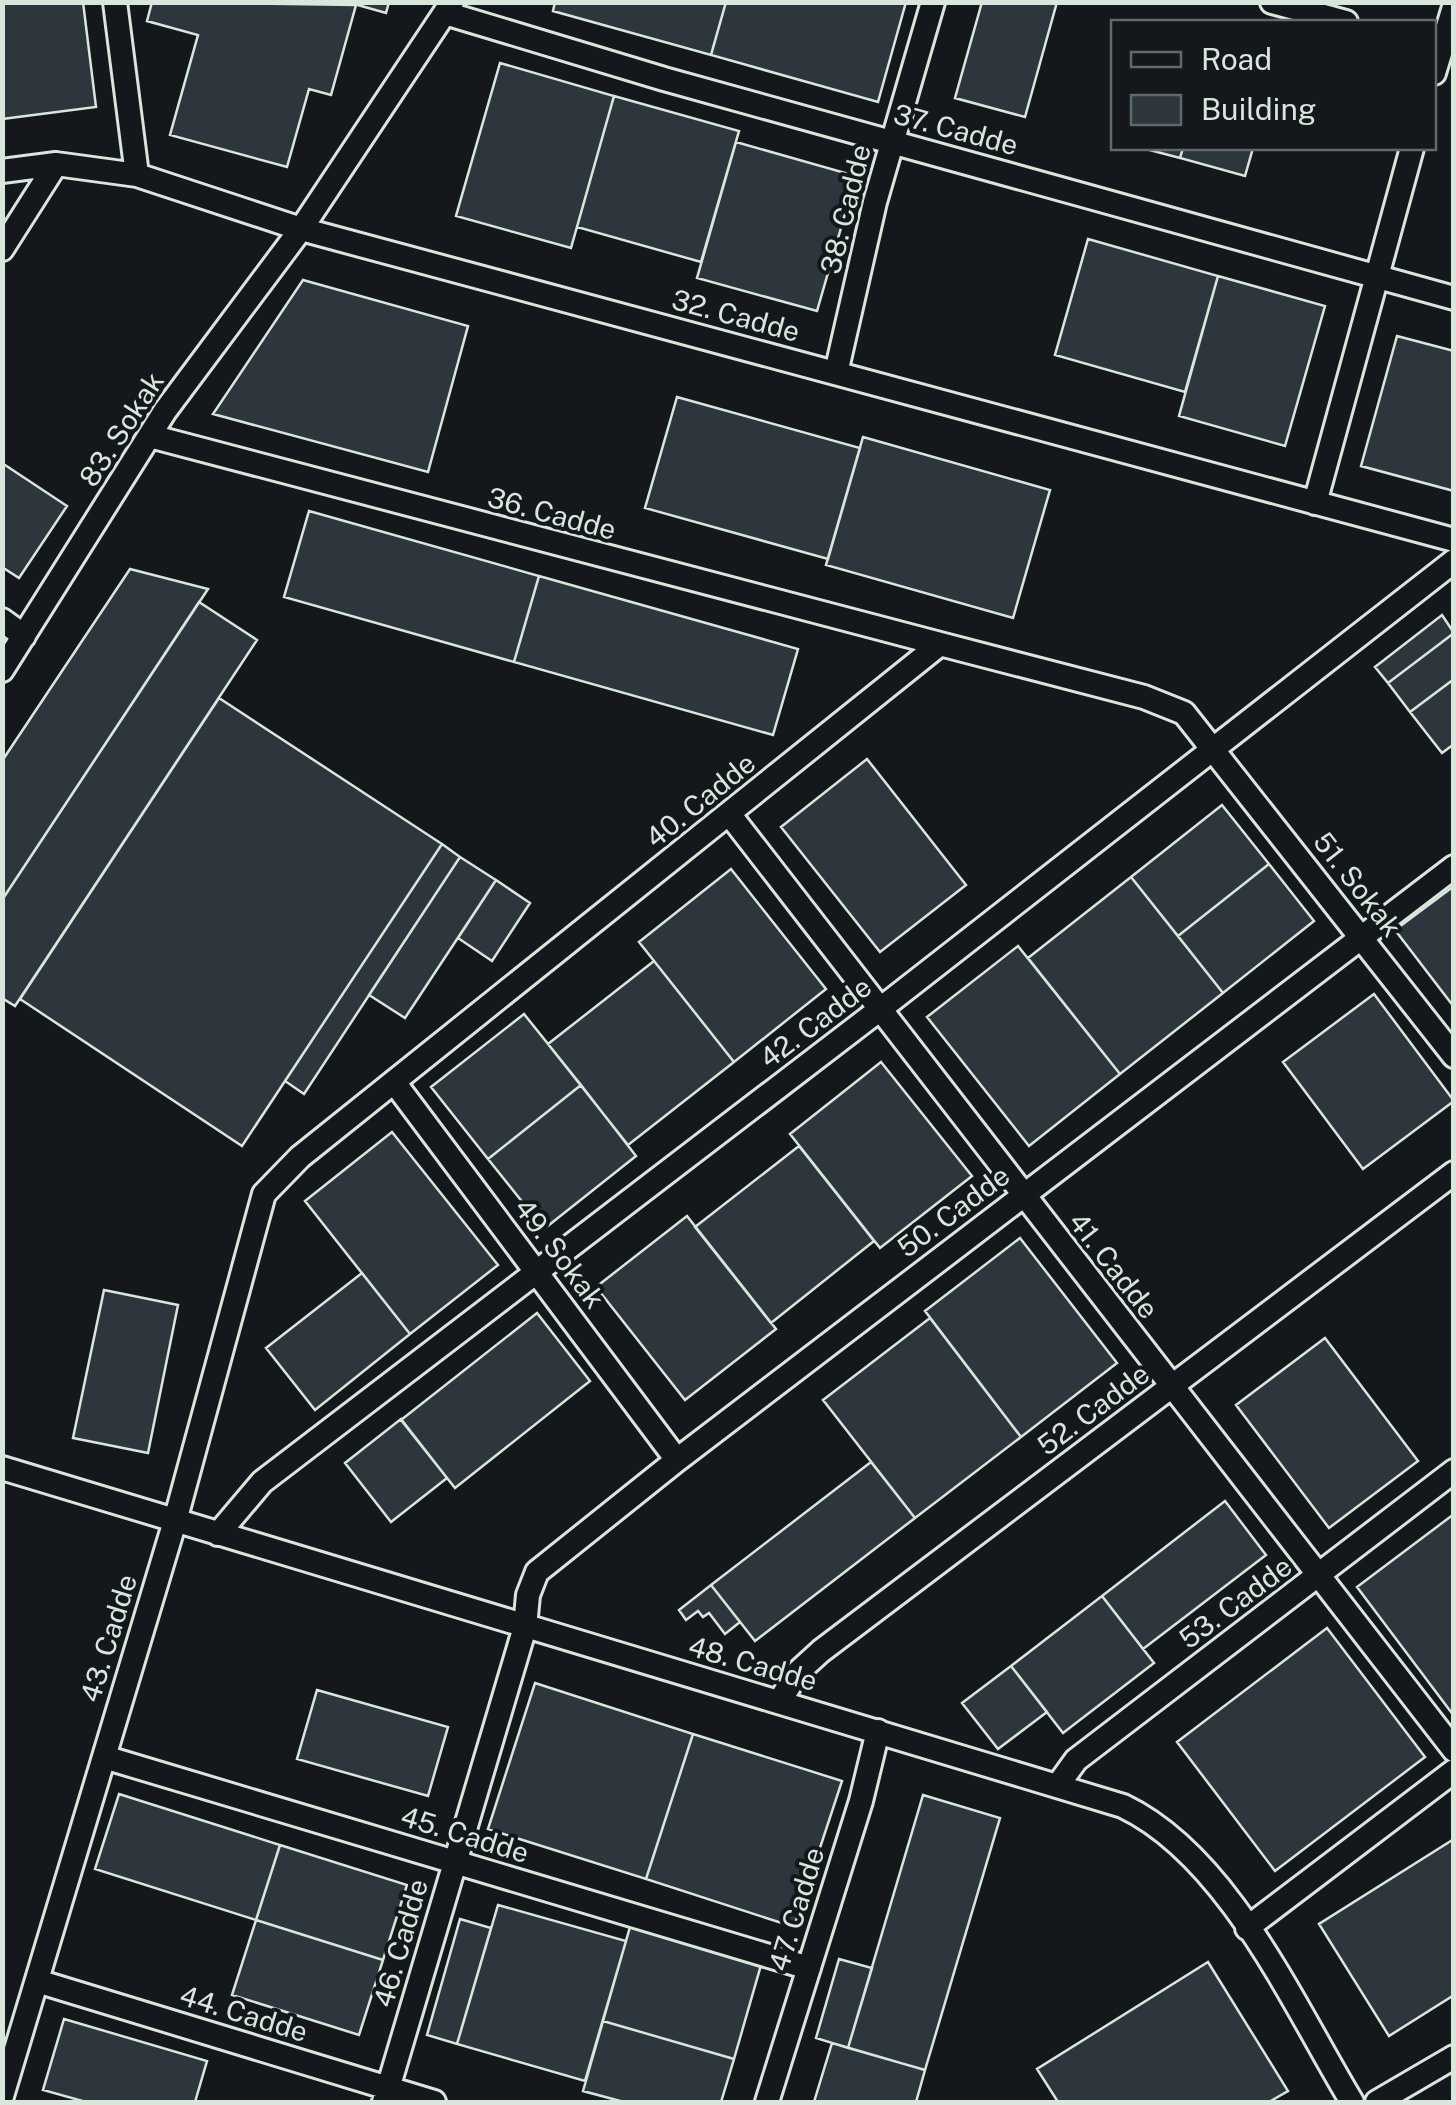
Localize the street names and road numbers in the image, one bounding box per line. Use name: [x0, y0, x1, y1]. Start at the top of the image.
street label: 37. Cadde: [890, 97, 1022, 161]
street label: 38. Cadde: [813, 141, 877, 277]
street label: 32. Cadde: [668, 282, 804, 348]
street label: 83. Sokak: [72, 366, 170, 492]
street label: 36. Cadde: [484, 480, 620, 546]
street label: 40. Cadde: [639, 746, 761, 854]
street label: 51. Sokak: [1307, 825, 1409, 943]
street label: 42. Cadde: [753, 969, 877, 1075]
street label: 50. Cadde: [890, 1158, 1016, 1264]
street label: 49. Sokak: [508, 1191, 612, 1315]
street label: 41. Cadde: [1062, 1205, 1166, 1325]
street label: 52. Cadde: [1031, 1356, 1155, 1462]
street label: 53. Cadde: [1172, 1549, 1298, 1655]
street label: 43. Cadde: [73, 1570, 143, 1706]
street label: 48. Cadde: [685, 1629, 821, 1697]
street label: 45. Cadde: [397, 1799, 533, 1869]
street label: 47. Cadde: [762, 1843, 830, 1975]
street label: 46. Cadde: [366, 1875, 434, 2011]
street label: 44. Cadde: [176, 1978, 312, 2048]

